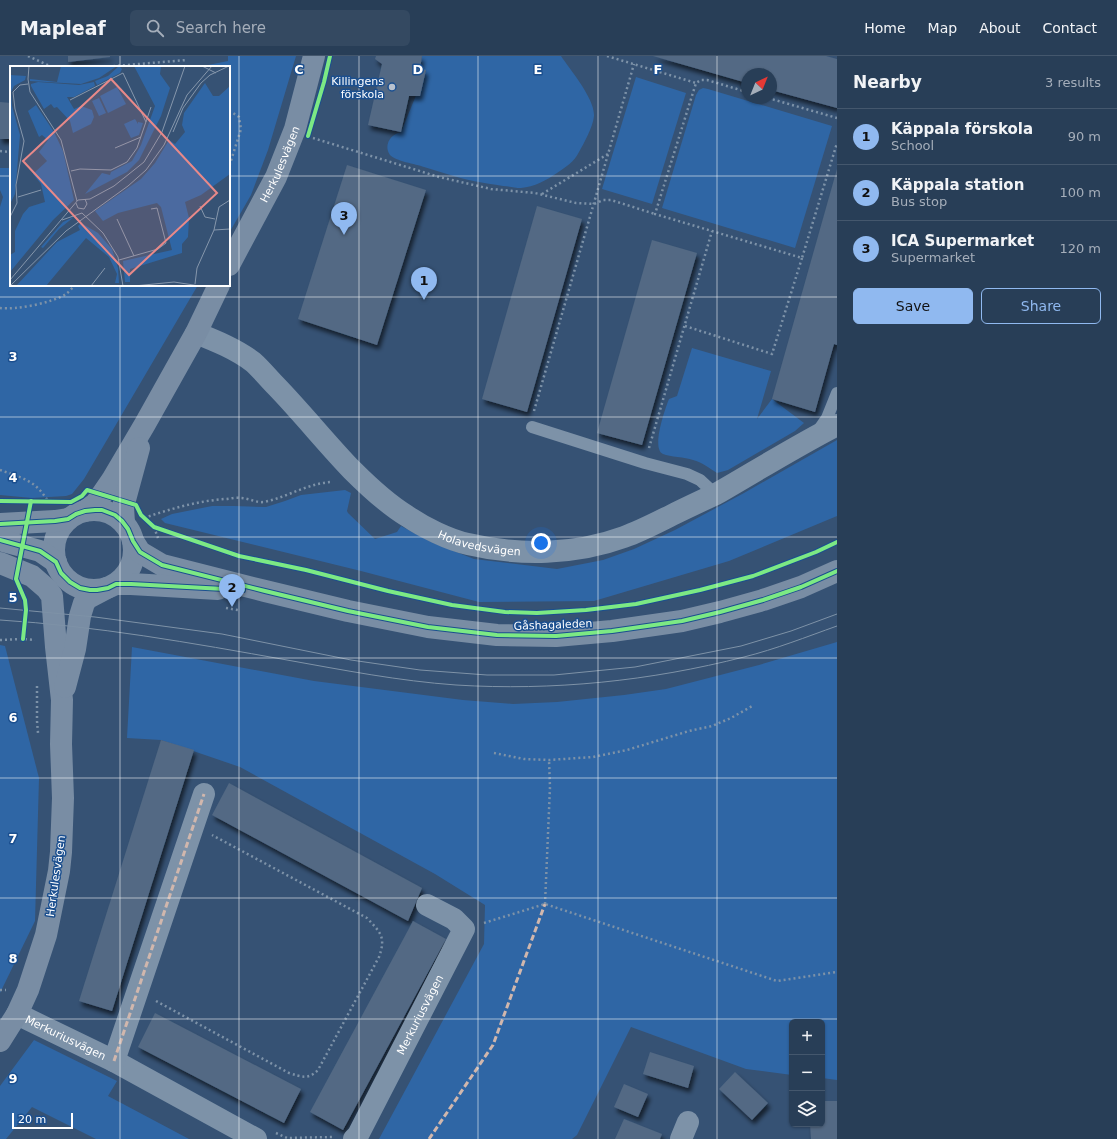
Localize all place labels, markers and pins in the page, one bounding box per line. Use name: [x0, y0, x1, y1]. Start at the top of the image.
place label: Killingens förskola: [331, 75, 384, 101]
marker: Killingens förskola: [387, 82, 397, 92]
pin: 3: [331, 202, 357, 235]
pin: 1: [411, 267, 437, 300]
pin: 2: [219, 574, 245, 607]

